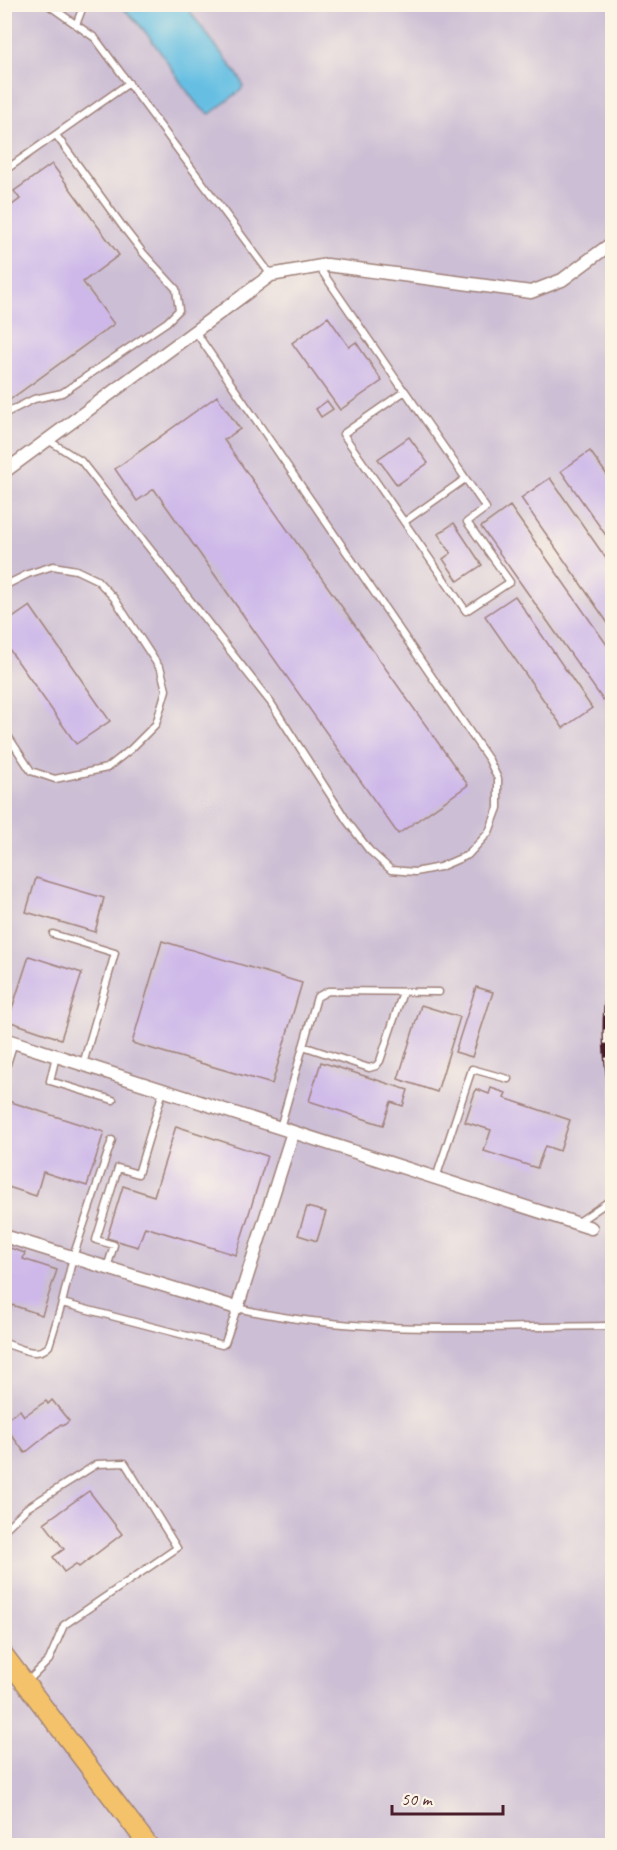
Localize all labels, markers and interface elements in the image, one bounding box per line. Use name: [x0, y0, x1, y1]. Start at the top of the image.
scale bar: [392, 1778, 503, 1816]
text: 50 m: [401, 1788, 434, 1810]

